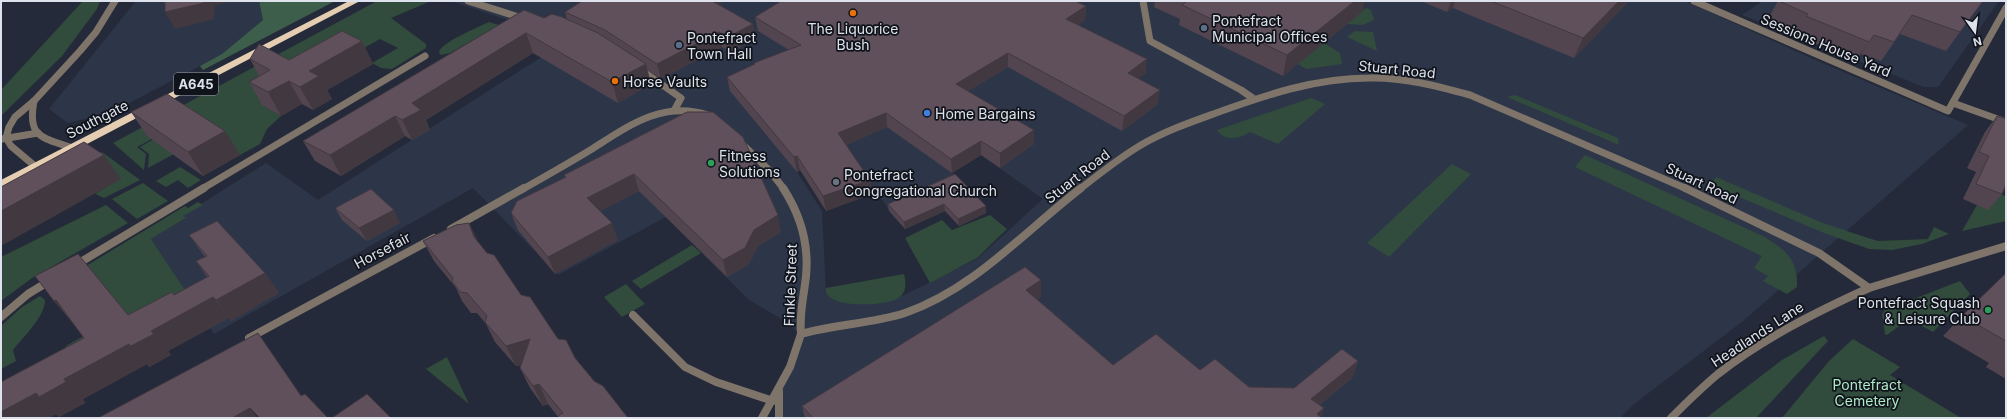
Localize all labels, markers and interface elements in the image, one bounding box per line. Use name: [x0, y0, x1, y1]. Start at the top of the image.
marker: The Liquorice Bush: [848, 8, 858, 18]
street label: Sessions House Yard: [1758, 10, 1894, 80]
place label: Pontefract Municipal Offices: [1212, 12, 1327, 45]
north arrow: [1955, 12, 1995, 52]
place label: The Liquorice Bush: [807, 20, 899, 53]
marker: Pontefract Municipal Offices: [1199, 23, 1209, 33]
place label: Pontefract Town Hall: [687, 29, 756, 62]
text: N: [1972, 34, 1983, 50]
marker: Pontefract Town Hall: [674, 40, 684, 50]
street label: Stuart Road: [1358, 56, 1436, 82]
road number: A645: [174, 73, 218, 95]
place label: Horse Vaults: [623, 73, 707, 90]
marker: Horse Vaults: [610, 76, 620, 86]
street label: Southgate: [63, 96, 131, 142]
place label: Home Bargains: [935, 105, 1036, 122]
marker: Home Bargains: [922, 108, 932, 118]
street label: Stuart Road: [1041, 145, 1113, 207]
place label: Fitness Solutions: [719, 147, 780, 180]
marker: Fitness Solutions: [706, 158, 716, 168]
street label: Stuart Road: [1663, 159, 1741, 207]
place label: Pontefract Congregational Church: [844, 166, 997, 199]
marker: Pontefract Congregational Church: [831, 177, 841, 187]
street label: Horsefair: [351, 228, 413, 272]
street label: Finkle Street: [780, 243, 800, 327]
place label: Pontefract Squash & Leisure Club: [1858, 294, 1980, 327]
street label: Headlands Lane: [1708, 298, 1806, 370]
marker: Pontefract Squash & Leisure Club: [1983, 305, 1993, 315]
park label: Pontefract Cemetery: [1832, 376, 1902, 409]

